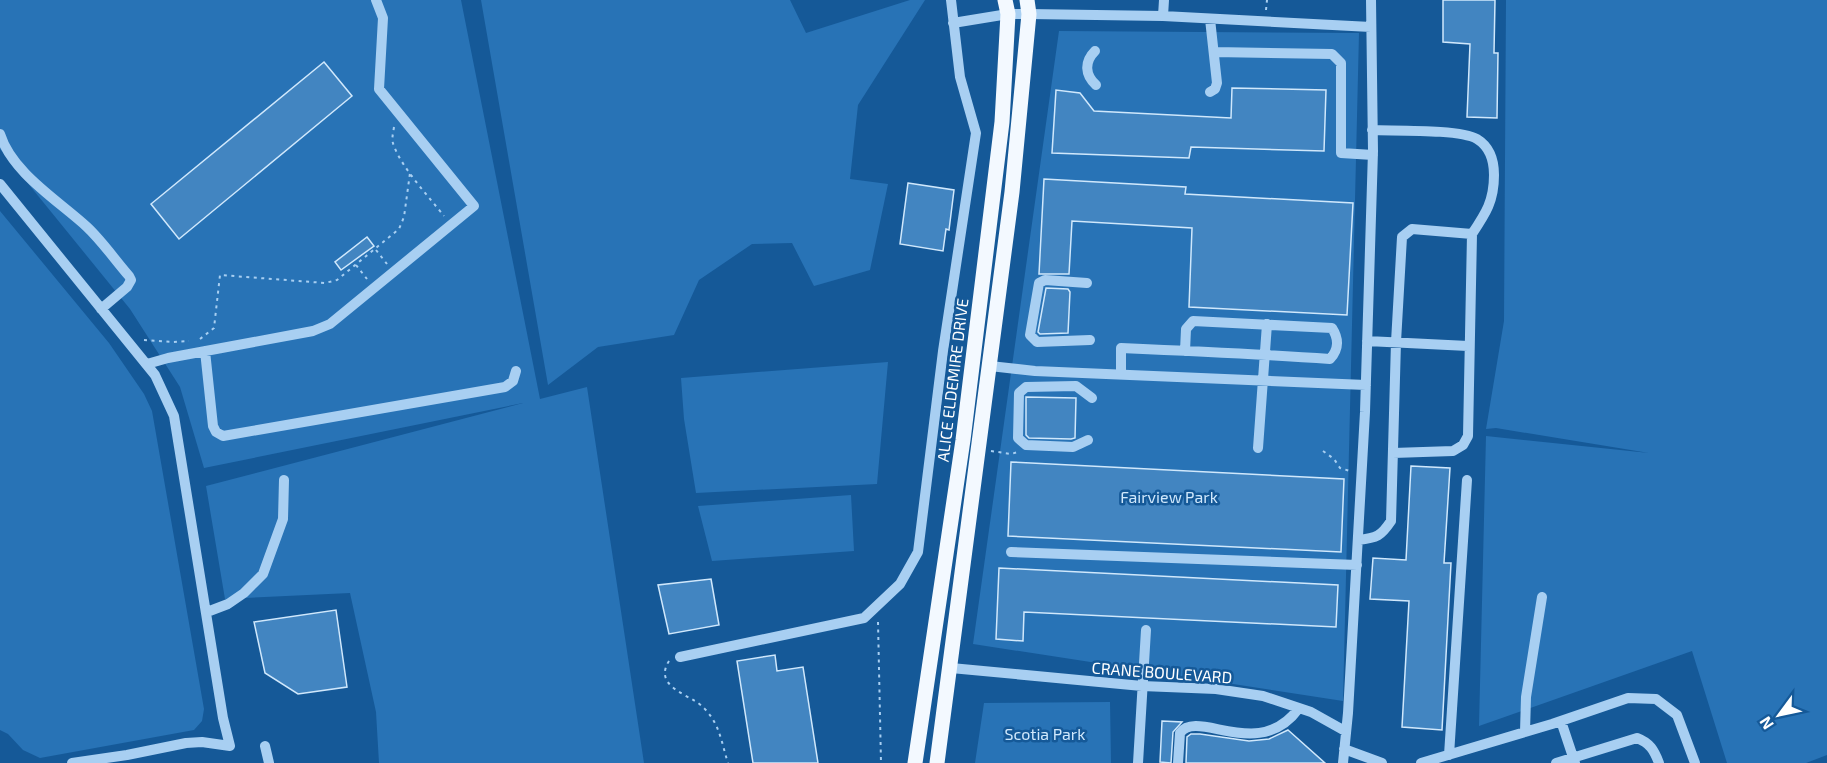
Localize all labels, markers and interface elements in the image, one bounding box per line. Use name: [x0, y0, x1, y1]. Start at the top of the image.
street label: ALICE ELDEMIRE DRIVE: [933, 297, 971, 463]
park label: Fairview Park: [1120, 487, 1218, 506]
street label: CRANE BOULEVARD: [1091, 658, 1233, 686]
north arrow: [1749, 685, 1809, 745]
text: N: [1755, 713, 1777, 733]
park label: Scotia Park: [1005, 724, 1085, 743]

